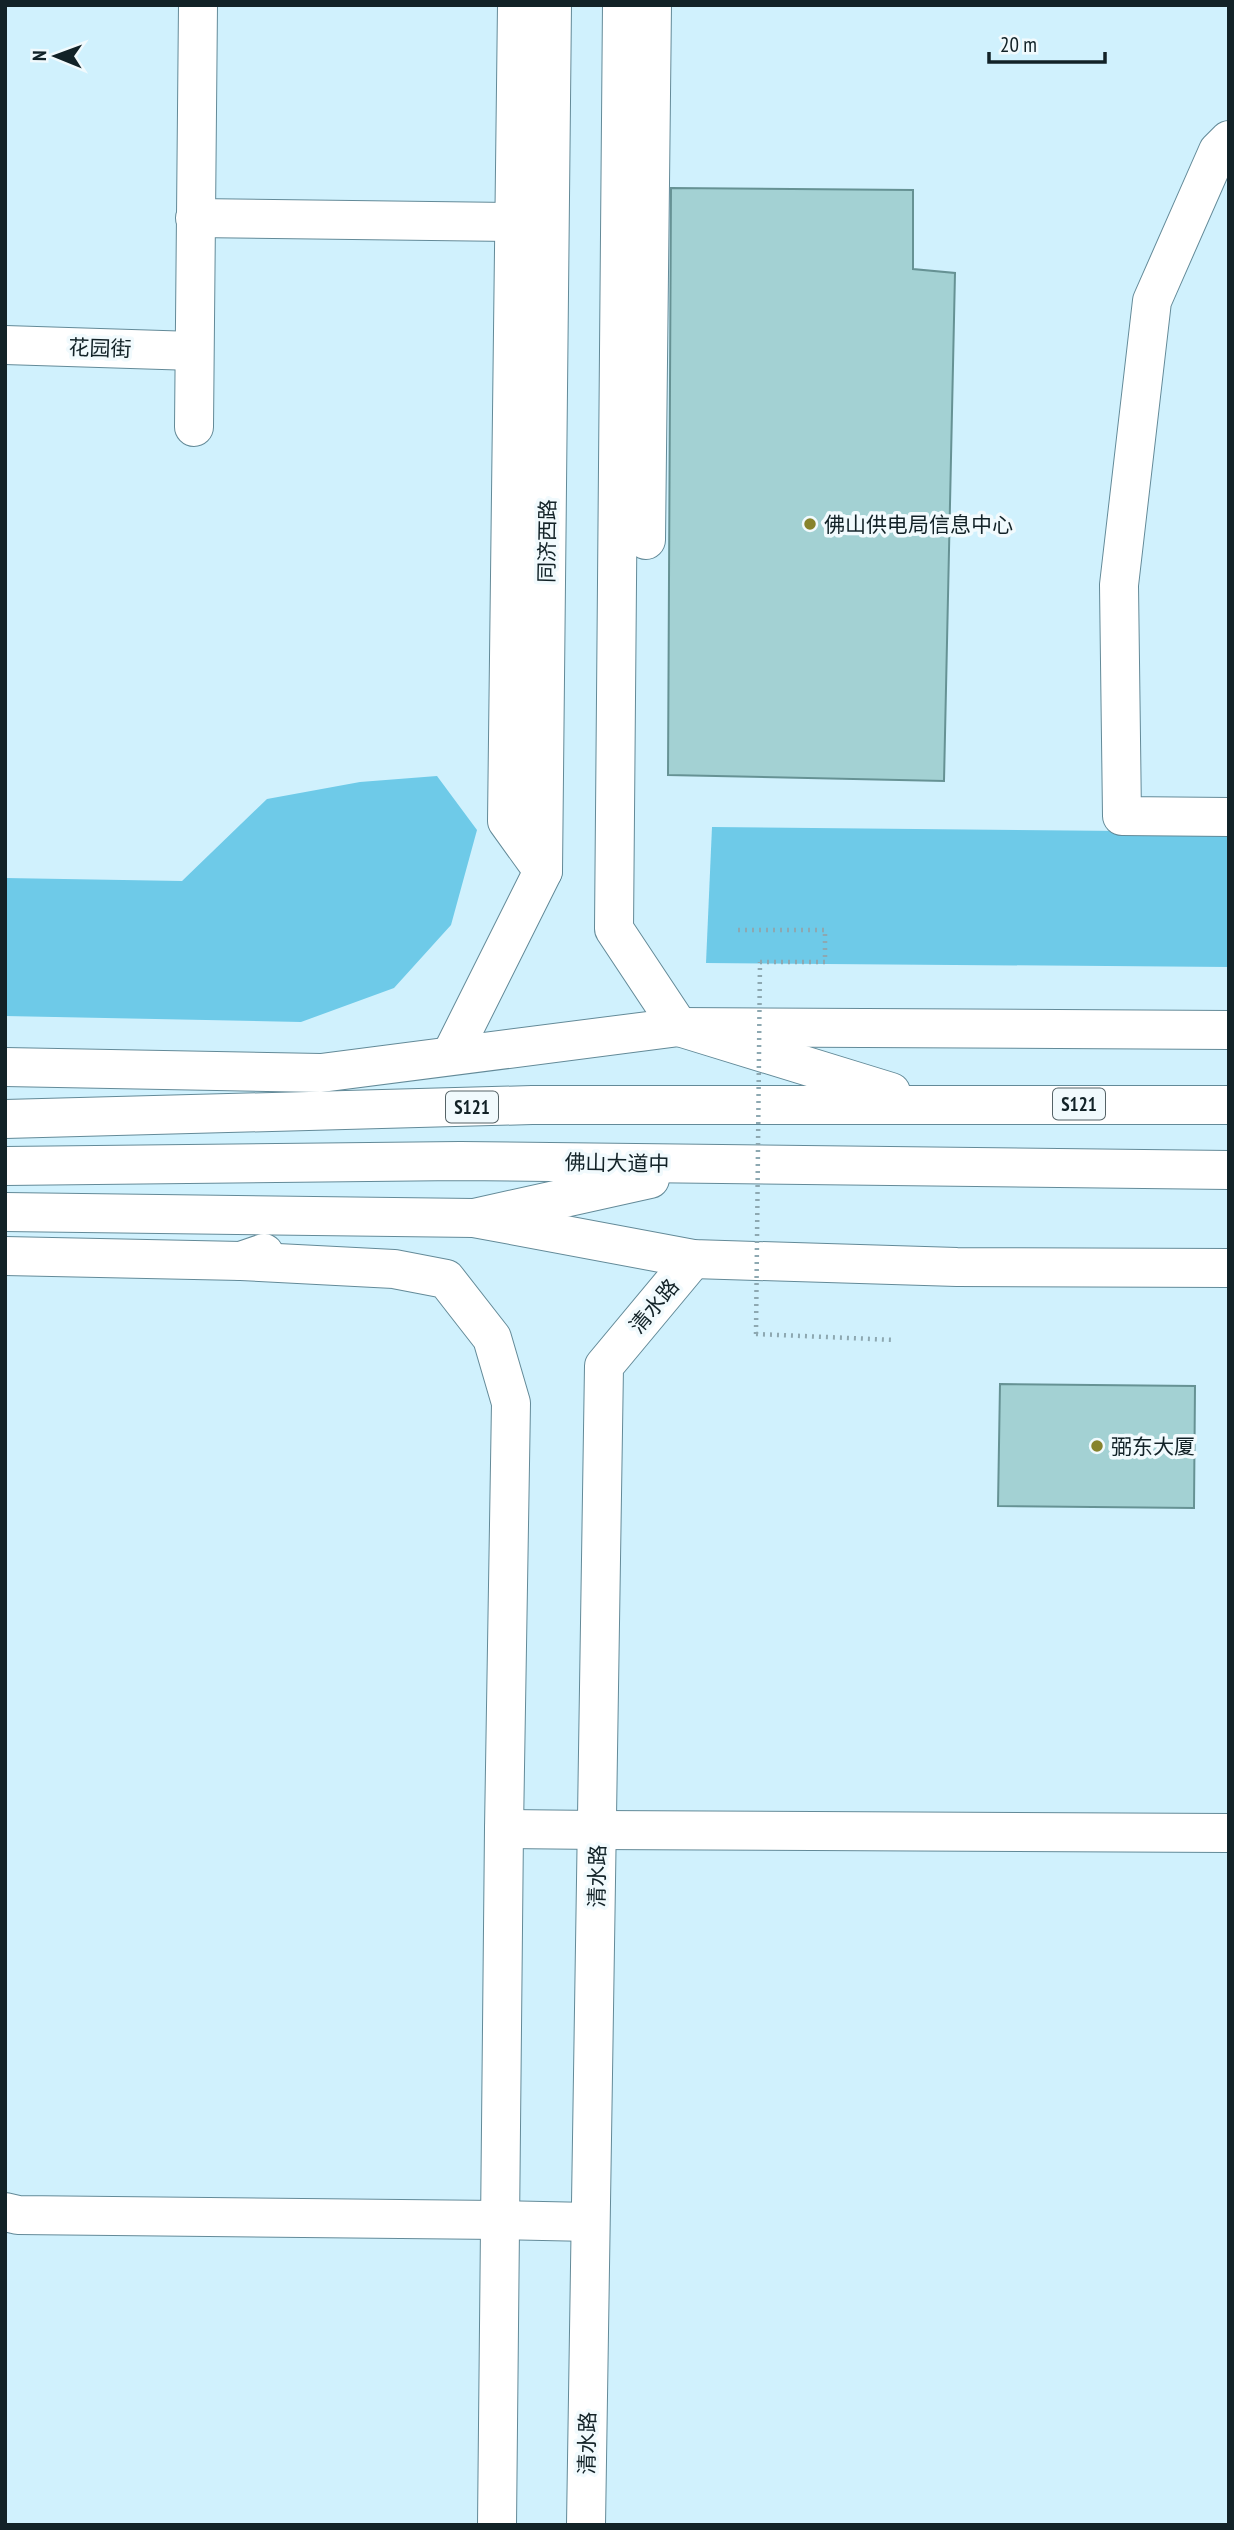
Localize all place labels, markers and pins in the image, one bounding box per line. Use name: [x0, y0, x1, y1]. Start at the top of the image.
place label: 佛山供电局信息中心: [824, 511, 1013, 538]
marker: 佛山供电局信息中心: [802, 516, 818, 532]
place label: 弼东大厦: [1111, 1433, 1195, 1460]
marker: 弼东大厦: [1089, 1438, 1105, 1454]

